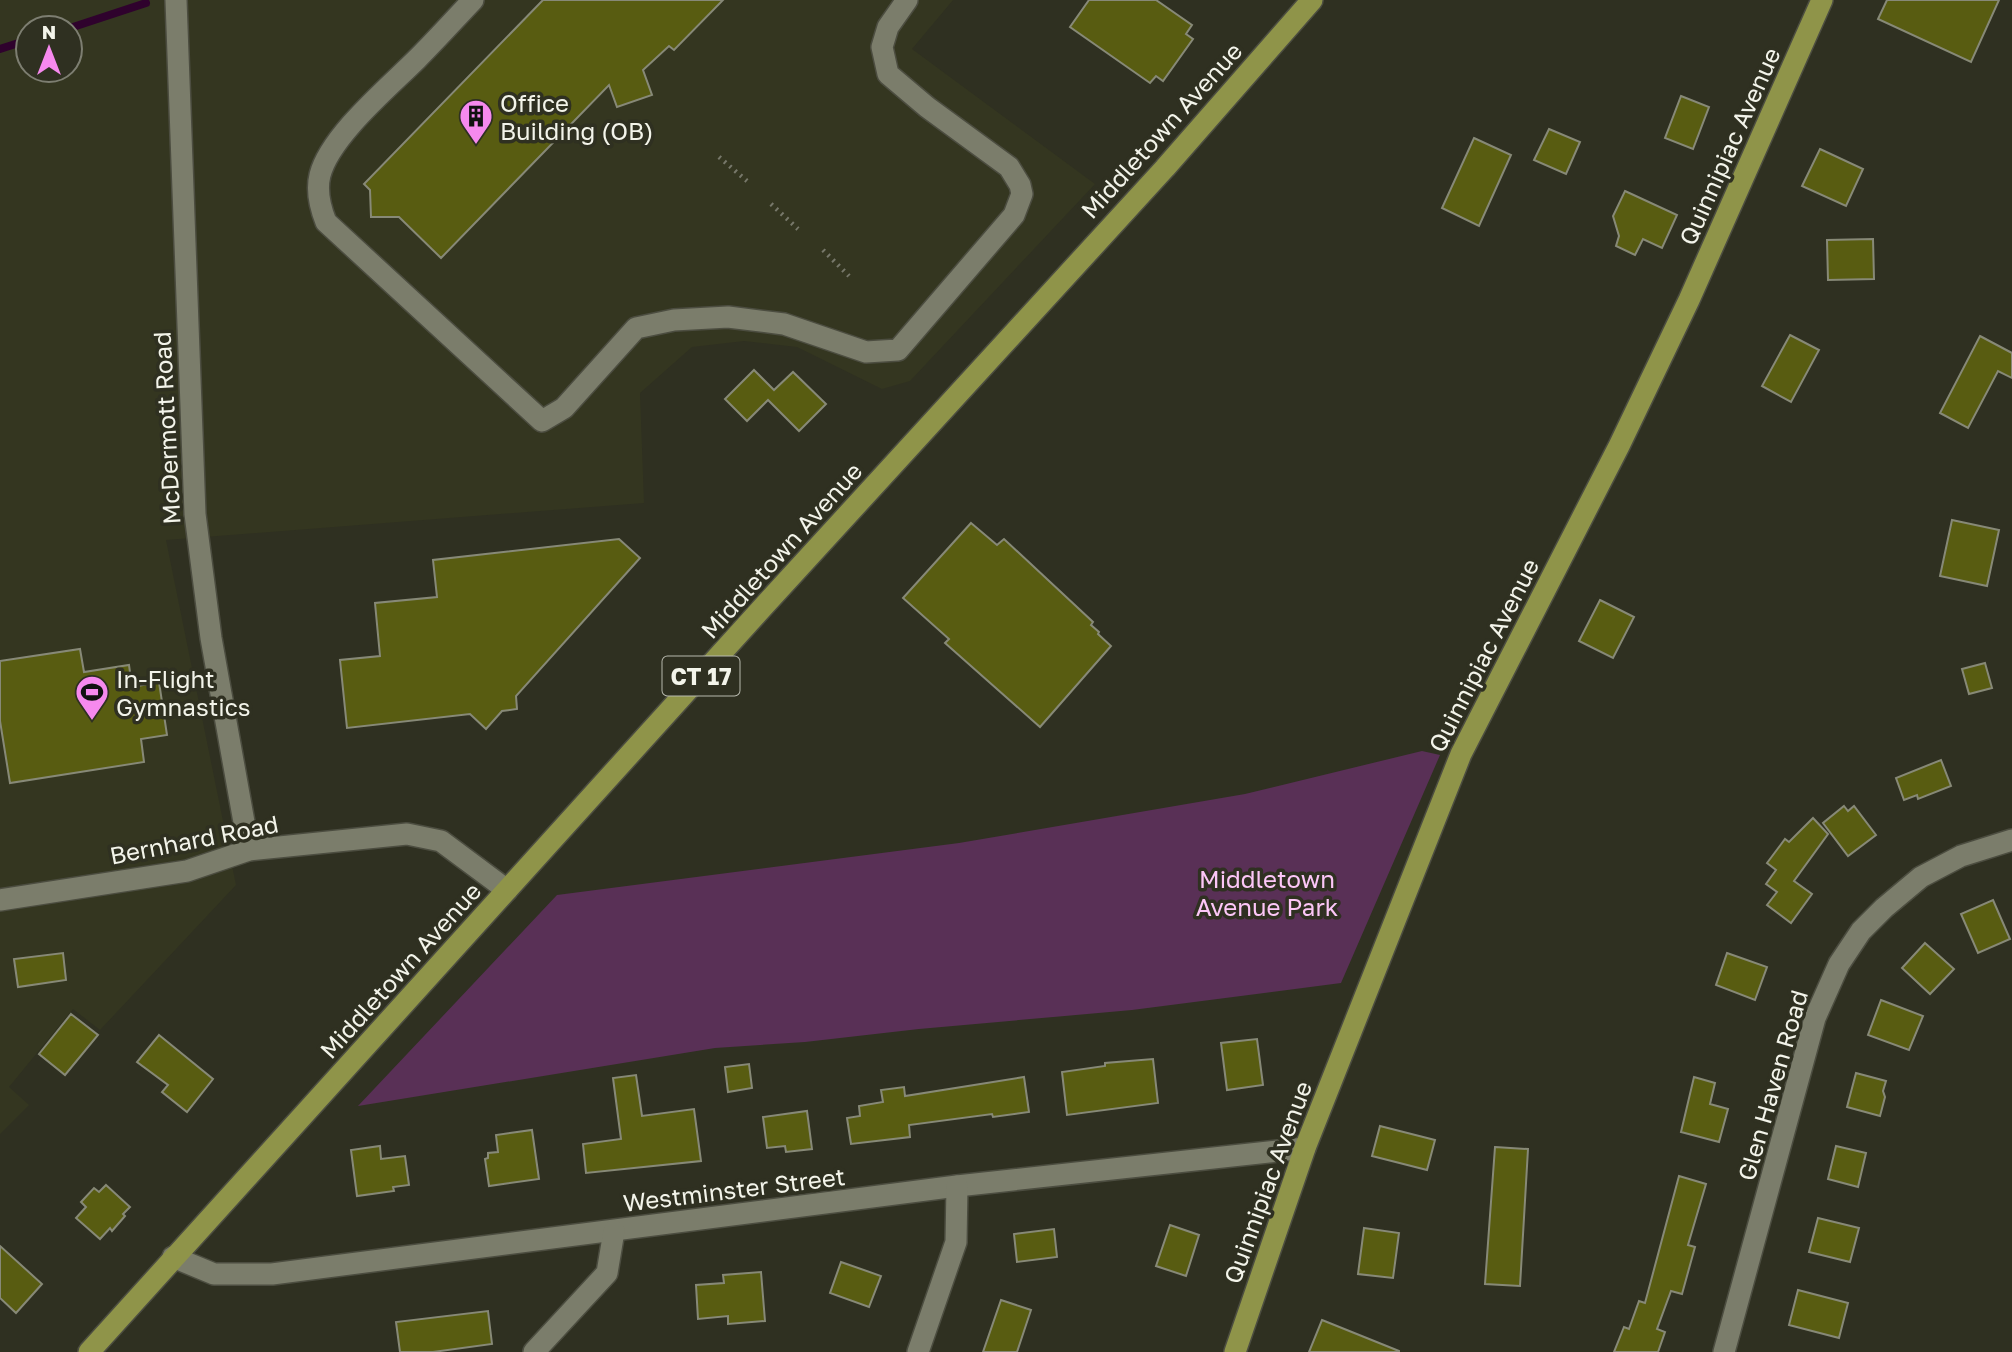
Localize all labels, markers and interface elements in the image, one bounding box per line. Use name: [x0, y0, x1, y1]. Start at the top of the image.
north arrow: [14, 14, 84, 84]
text: N: [42, 20, 56, 43]
street label: Middletown Avenue: [1074, 36, 1248, 224]
street label: Quinnipiac Avenue: [1672, 43, 1786, 249]
place label: Office Building (OB): [500, 88, 653, 145]
building icon: Office Building (OB): [457, 97, 495, 146]
street label: McDermott Road: [146, 331, 186, 525]
street label: Middletown Avenue: [694, 456, 868, 644]
street label: Quinnipiac Avenue: [1422, 553, 1544, 757]
road number: CT 17: [662, 656, 740, 696]
place label: In-Flight Gymnastics: [116, 664, 250, 721]
sports icon: In-Flight Gymnastics: [73, 673, 111, 722]
street label: Bernhard Road: [107, 808, 281, 870]
park label: Middletown Avenue Park: [1196, 864, 1338, 921]
street label: Middletown Avenue: [313, 876, 487, 1064]
street label: Glen Haven Road: [1731, 986, 1813, 1184]
street label: Quinnipiac Avenue: [1217, 1077, 1317, 1287]
street label: Westminster Street: [621, 1161, 847, 1217]

